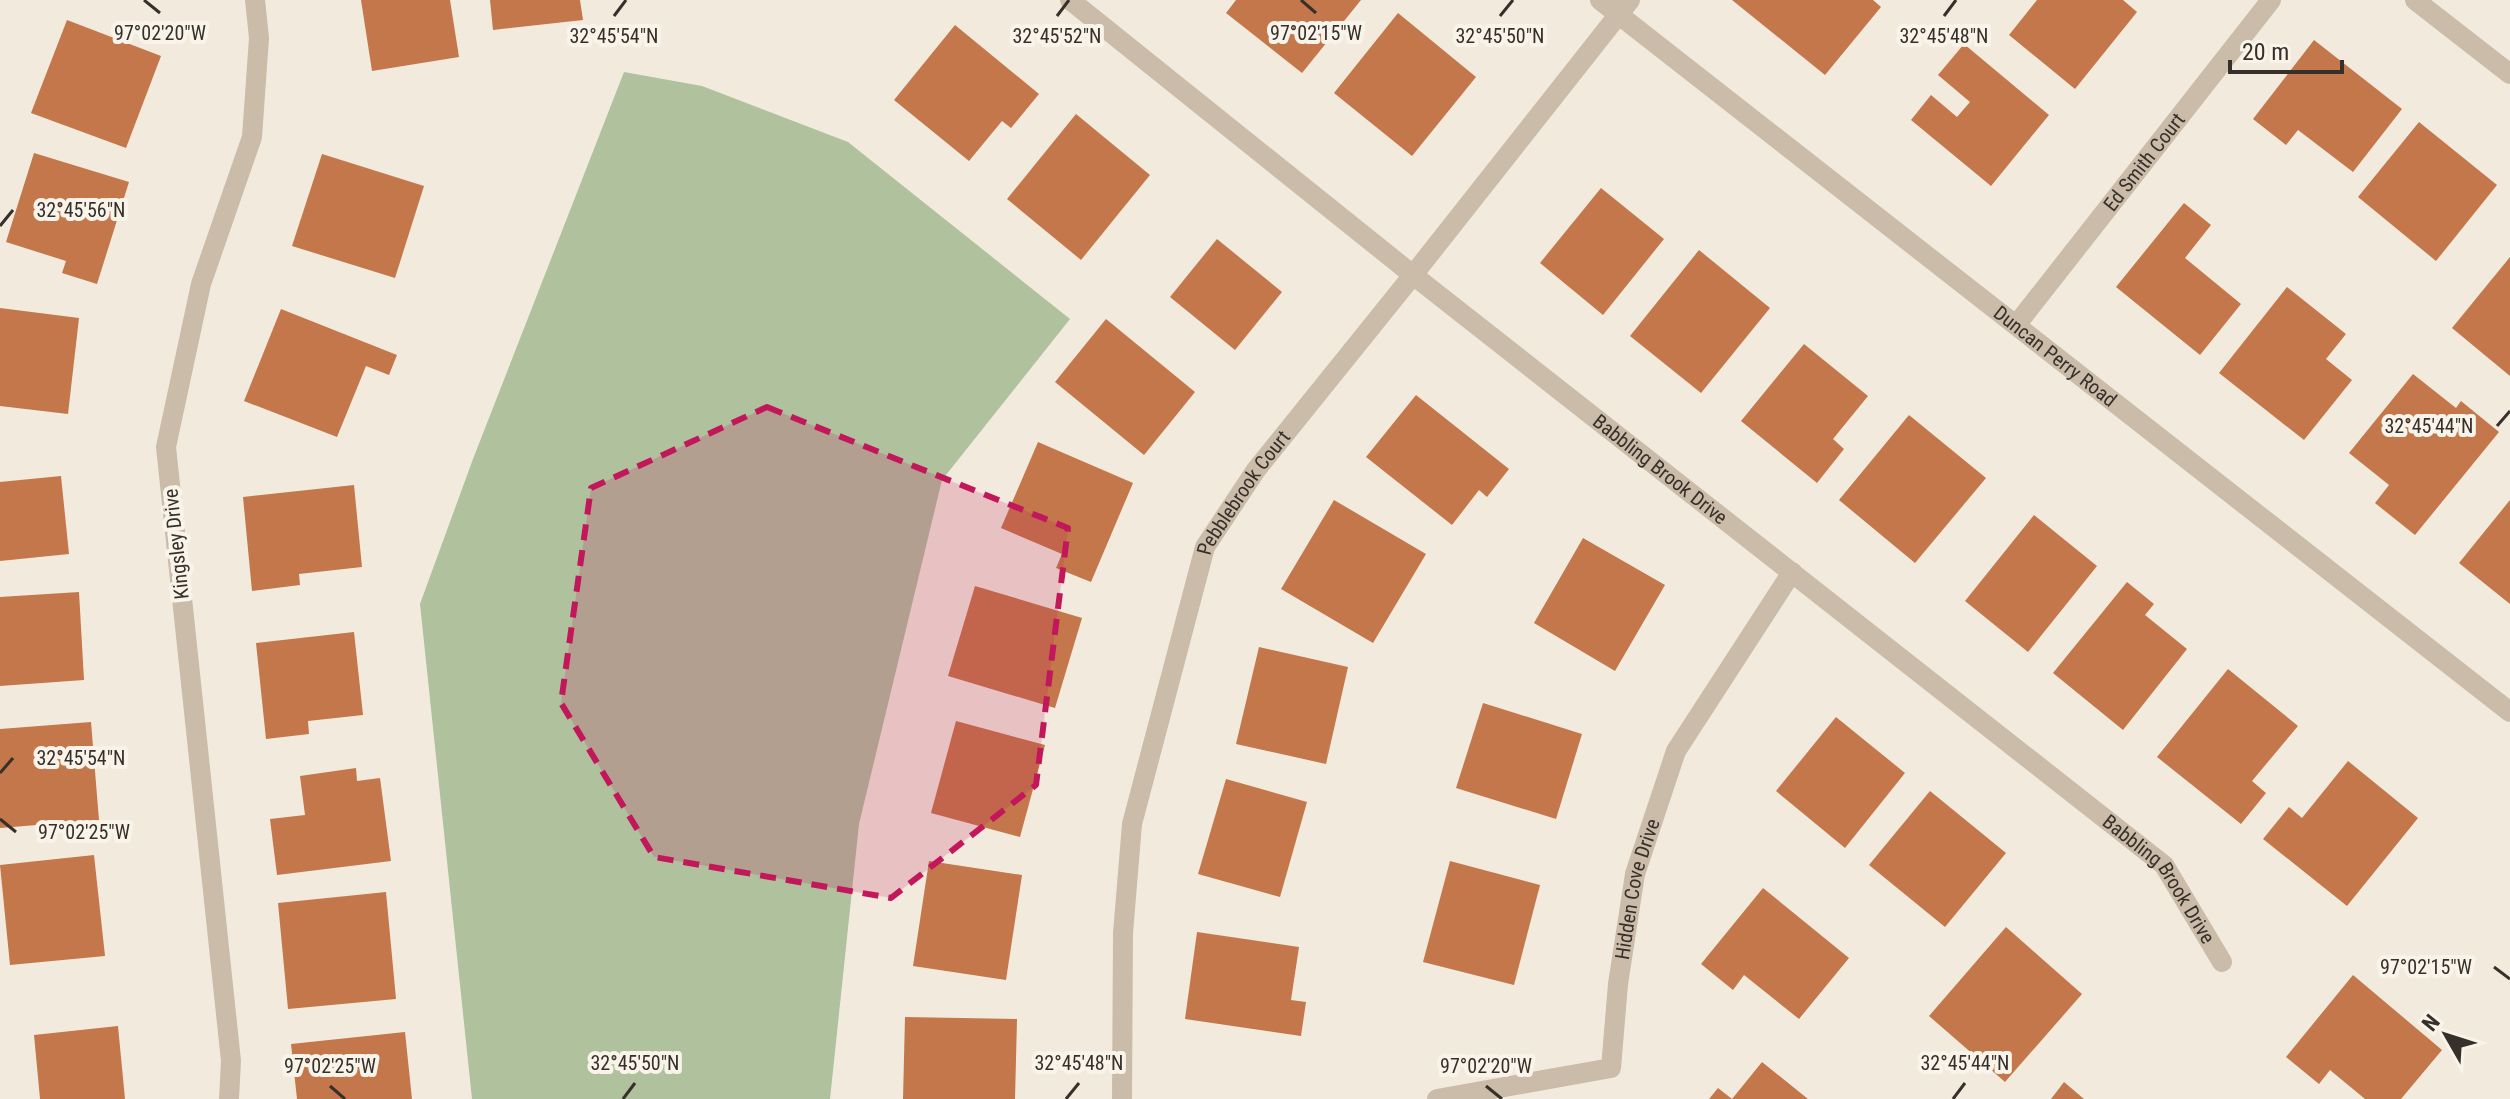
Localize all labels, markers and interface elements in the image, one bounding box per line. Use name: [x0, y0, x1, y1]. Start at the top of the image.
text: 97°02'20"W: [114, 21, 206, 45]
text: 97°02'15"W: [1270, 21, 1362, 45]
text: 32°45'54"N: [569, 24, 659, 48]
text: 32°45'52"N: [1012, 24, 1102, 48]
text: 32°45'50"N: [1455, 24, 1545, 48]
text: 32°45'48"N: [1899, 24, 1989, 48]
scale bar: [2230, 24, 2342, 74]
text: 20 m: [2242, 38, 2289, 66]
street label: Ed Smith Court: [2098, 108, 2190, 216]
text: 32°45'56"N: [36, 198, 126, 222]
street label: Duncan Perry Road: [1989, 301, 2122, 412]
street label: Babbling Brook Drive: [1588, 409, 1732, 529]
text: 32°45'44"N: [2384, 414, 2474, 438]
street label: Pebblebrook Court: [1192, 426, 1295, 557]
street label: Kingsley Drive: [158, 488, 194, 600]
text: 32°45'54"N: [36, 746, 126, 770]
street label: Babbling Brook Drive: [2098, 809, 2220, 948]
street label: Hidden Cove Drive: [1610, 815, 1665, 961]
text: 97°02'25"W: [38, 820, 130, 844]
text: 97°02'15"W: [2380, 955, 2472, 979]
north arrow: [2406, 995, 2486, 1075]
text: N: [2417, 1010, 2445, 1036]
text: 32°45'50"N: [590, 1051, 680, 1075]
text: 32°45'48"N: [1034, 1051, 1124, 1075]
text: 32°45'44"N: [1920, 1051, 2010, 1075]
text: 97°02'25"W: [284, 1054, 376, 1078]
text: 97°02'20"W: [1440, 1054, 1532, 1078]

